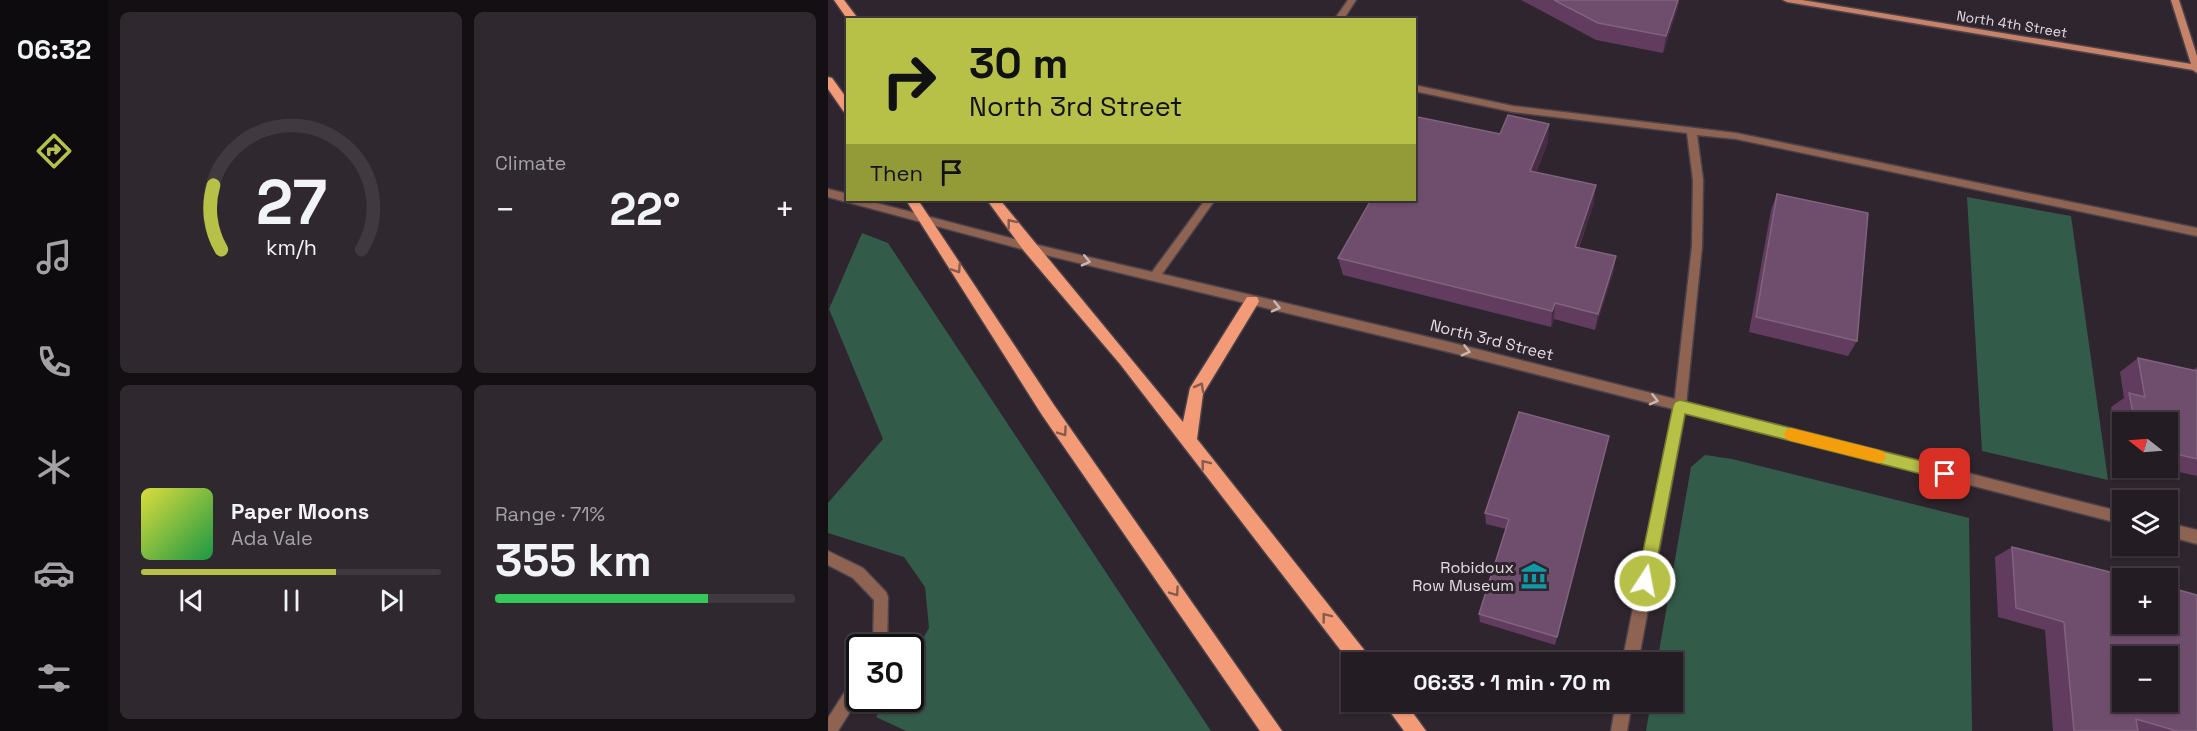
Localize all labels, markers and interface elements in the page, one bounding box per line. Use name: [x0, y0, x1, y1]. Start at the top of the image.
street label: North 4th Street: [1955, 6, 2069, 42]
text: 06:32: [17, 32, 91, 67]
text: 30 m: [969, 37, 1068, 90]
icon: right: [870, 42, 948, 120]
text: North 3rd Street: [969, 89, 1183, 124]
icon: directions: [33, 130, 75, 172]
text: Climate: [495, 150, 566, 176]
icon: arrive: [935, 156, 968, 189]
text: Then: [870, 159, 923, 187]
text: 27: [255, 163, 327, 242]
text: 22°: [609, 181, 681, 238]
text: −: [495, 189, 515, 231]
text: +: [775, 189, 795, 231]
one-way arrow: [1007, 219, 1018, 230]
text: km/h: [265, 234, 317, 261]
icon: music: [33, 236, 75, 278]
one-way arrow: [1081, 253, 1091, 266]
one-way arrow: [950, 262, 961, 273]
one-way arrow: [1271, 300, 1281, 313]
street label: North 3rd Street: [1428, 315, 1556, 365]
icon: phone: [33, 341, 75, 383]
one-way arrow: [1460, 344, 1470, 357]
one-way arrow: [1193, 383, 1204, 393]
one-way arrow: [1649, 392, 1659, 405]
north arrow: [2112, 412, 2178, 478]
map controls: [2112, 412, 2178, 712]
one-way arrow: [1056, 426, 1067, 437]
icon: climate: [33, 446, 75, 488]
pin: [1919, 448, 1970, 499]
icon: arrive: [1928, 457, 1961, 490]
one-way arrow: [1201, 460, 1212, 471]
button: layers: [2112, 490, 2178, 556]
text: Paper Moons: [231, 497, 369, 525]
text: Range · 71%: [495, 501, 605, 527]
text: Ada Vale: [231, 525, 313, 551]
text: 355 km: [495, 532, 652, 589]
position arrow: [1613, 549, 1677, 613]
icon: car: [33, 552, 75, 594]
place label: Robidoux Row Museum: [1412, 557, 1514, 596]
museum icon: Robidoux Row Museum: [1519, 561, 1549, 591]
button: +: [2112, 568, 2178, 634]
icon: previous: [175, 584, 208, 617]
icon: pause: [275, 584, 308, 617]
icon: next: [375, 584, 408, 617]
one-way arrow: [1168, 586, 1179, 597]
one-way arrow: [1322, 613, 1333, 624]
speed limit sign: 30: [846, 634, 924, 712]
button: −: [2112, 646, 2178, 712]
icon: filters: [33, 657, 75, 699]
text: 06:33 · 1 min · 70 m: [1413, 668, 1611, 696]

